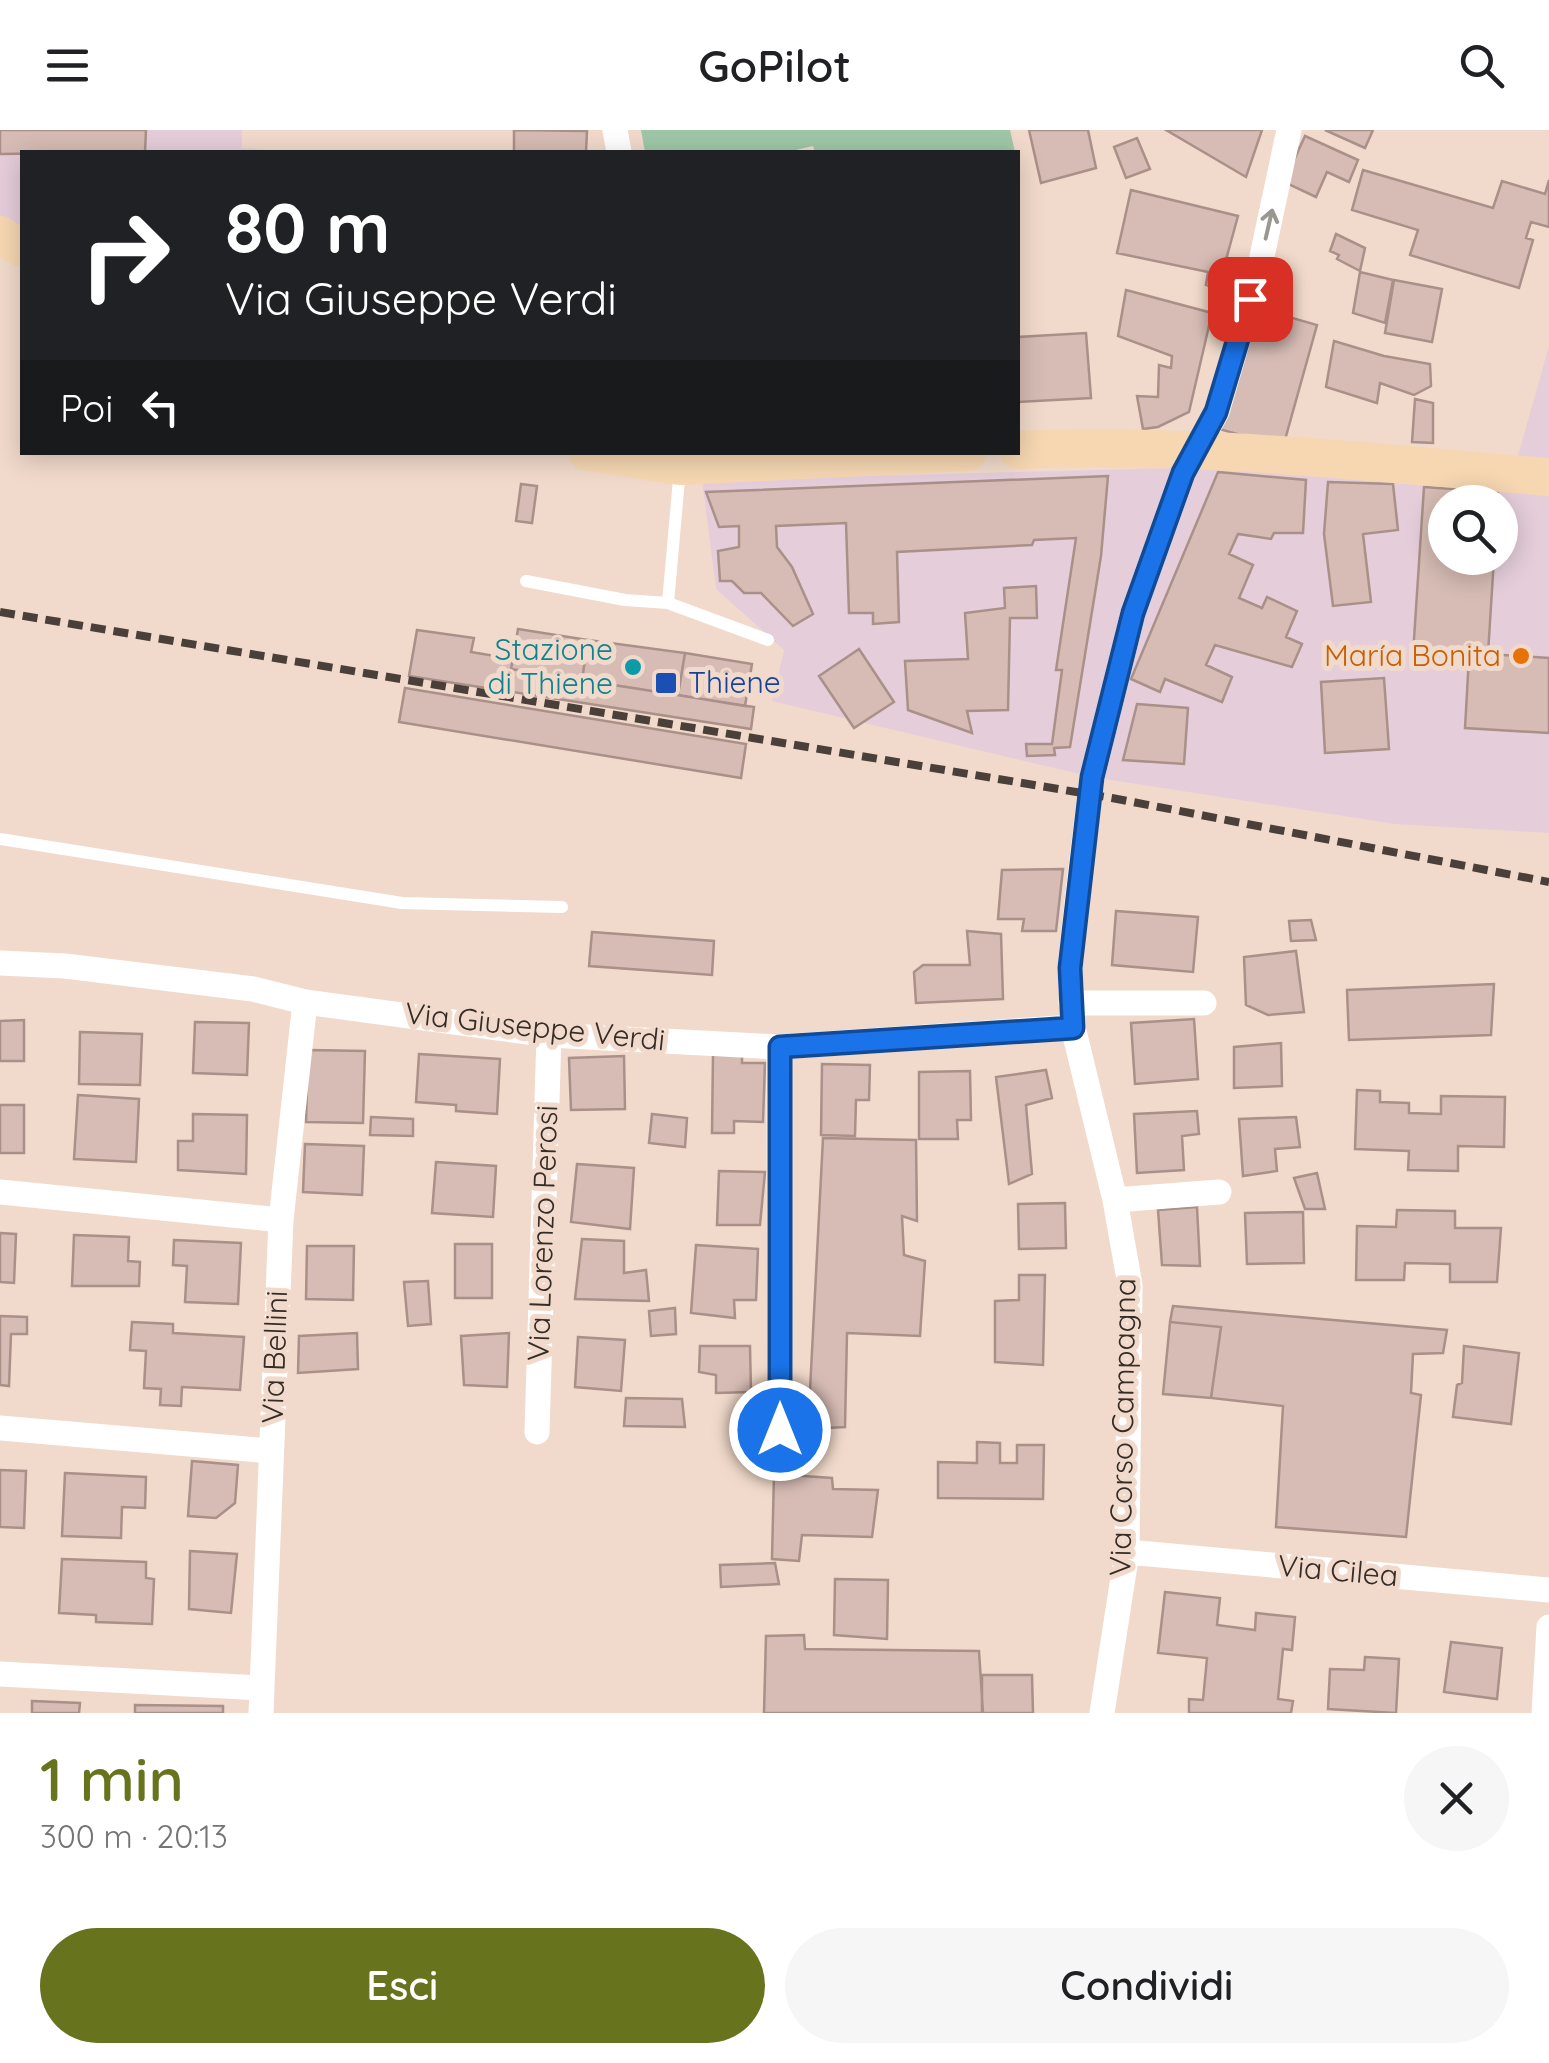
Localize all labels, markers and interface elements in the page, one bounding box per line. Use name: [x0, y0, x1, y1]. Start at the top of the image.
text: GoPilot: [698, 37, 851, 93]
icon: menu: [40, 38, 95, 93]
icon: search: [1454, 38, 1509, 93]
text: 80 m: [225, 183, 390, 271]
icon: right: [60, 190, 190, 320]
one-way arrow: [1261, 209, 1279, 241]
pin: [1208, 257, 1293, 342]
text: Via Giuseppe Verdi: [225, 270, 617, 326]
icon: arrive: [1223, 272, 1278, 327]
icon: left: [133, 380, 188, 435]
text: Poi: [60, 384, 113, 432]
map controls: [1428, 485, 1518, 575]
button: search: [1428, 485, 1518, 575]
place label: Stazione di Thiene: [487, 630, 613, 702]
place label: María Bonita: [1324, 636, 1501, 674]
marker: María Bonita: [1510, 645, 1532, 667]
marker: Stazione di Thiene: [622, 656, 644, 678]
place label: Thiene: [688, 663, 781, 701]
marker: Thiene: [653, 670, 679, 696]
street label: Via Giuseppe Verdi: [403, 993, 667, 1059]
street label: Via Lorenzo Perosi: [519, 1104, 565, 1362]
street label: Via Corso Campagna: [1100, 1278, 1144, 1576]
street label: Via Bellini: [253, 1290, 295, 1424]
position arrow: [728, 1378, 832, 1482]
street label: Via Cilea: [1276, 1546, 1400, 1594]
text: 1 min: [40, 1741, 184, 1816]
button: close: [1404, 1746, 1509, 1851]
text: 300 m · 20:13: [40, 1816, 228, 1856]
button: Esci: [40, 1928, 765, 2043]
button: Condividi: [785, 1928, 1509, 2043]

